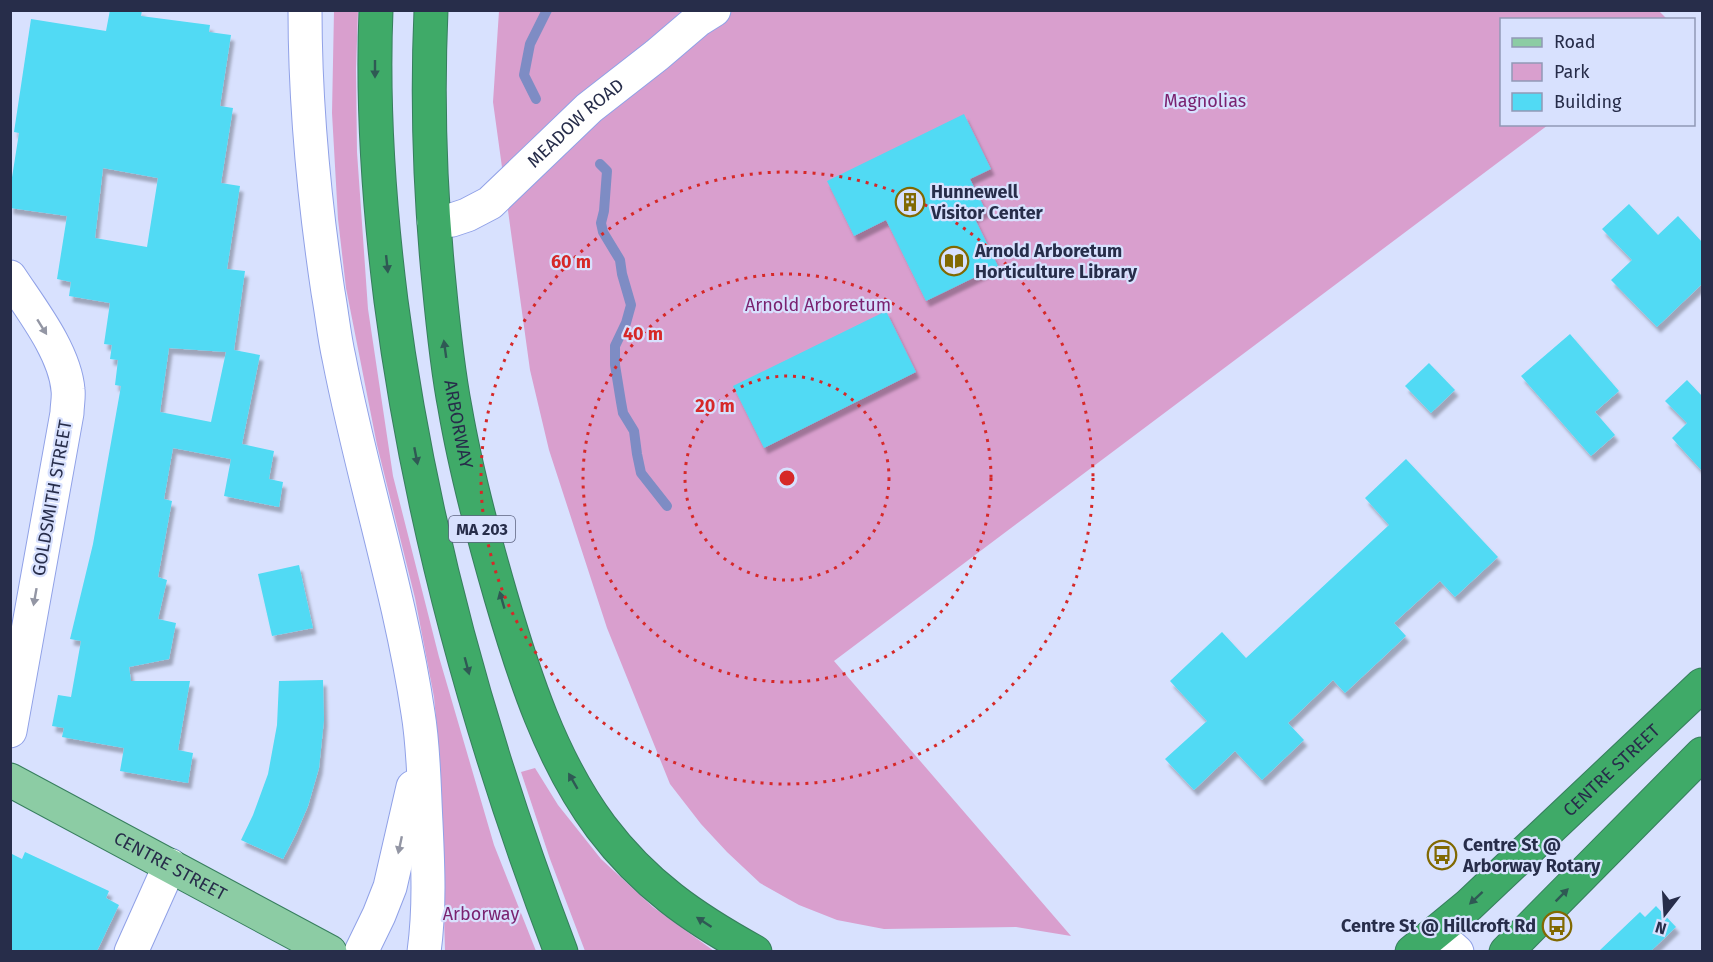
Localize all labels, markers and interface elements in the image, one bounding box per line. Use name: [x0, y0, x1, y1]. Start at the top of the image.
legend: [1500, 18, 1695, 126]
text: Road: [1554, 31, 1596, 53]
one-way arrow: [370, 59, 380, 78]
text: Park: [1554, 61, 1590, 83]
street label: MEADOW ROAD: [523, 74, 628, 172]
park label: Magnolias: [1164, 90, 1246, 112]
text: Building: [1554, 91, 1622, 113]
place label: Hunnewell Visitor Center: [930, 181, 1044, 224]
building icon: Hunnewell Visitor Center: [894, 186, 926, 218]
place label: Arnold Arboretum Horticulture Library: [974, 240, 1138, 283]
library icon: Arnold Arboretum Horticulture Library: [938, 245, 970, 277]
text: 60 m: [551, 251, 591, 273]
one-way arrow: [382, 254, 391, 273]
park label: Arnold Arboretum: [745, 294, 891, 316]
one-way arrow: [36, 318, 47, 335]
text: 40 m: [623, 323, 663, 345]
one-way arrow: [441, 339, 450, 358]
street label: ARBORWAY: [439, 378, 478, 471]
text: 20 m: [695, 395, 735, 417]
street label: GOLDSMITH STREET: [27, 418, 77, 578]
one-way arrow: [412, 447, 421, 466]
centre of rings: [777, 468, 797, 488]
road number: MA 203: [449, 516, 515, 542]
one-way arrow: [30, 587, 39, 606]
one-way arrow: [497, 591, 506, 609]
one-way arrow: [463, 657, 472, 675]
street label: CENTRE STREET: [1559, 719, 1665, 821]
one-way arrow: [568, 772, 578, 789]
street label: CENTRE STREET: [110, 827, 231, 906]
place label: Centre St @ Arborway Rotary: [1462, 834, 1601, 877]
one-way arrow: [395, 836, 404, 855]
bus stop icon: Centre St @ Arborway Rotary: [1426, 839, 1458, 871]
north arrow: [1635, 884, 1695, 944]
one-way arrow: [1555, 888, 1569, 902]
one-way arrow: [1469, 891, 1484, 905]
park label: Arborway: [443, 903, 519, 925]
bus stop icon: Centre St @ Hillcroft Rd: [1541, 910, 1573, 942]
place label: Centre St @ Hillcroft Rd: [1341, 915, 1536, 937]
one-way arrow: [696, 917, 712, 928]
text: N: [1653, 917, 1669, 939]

